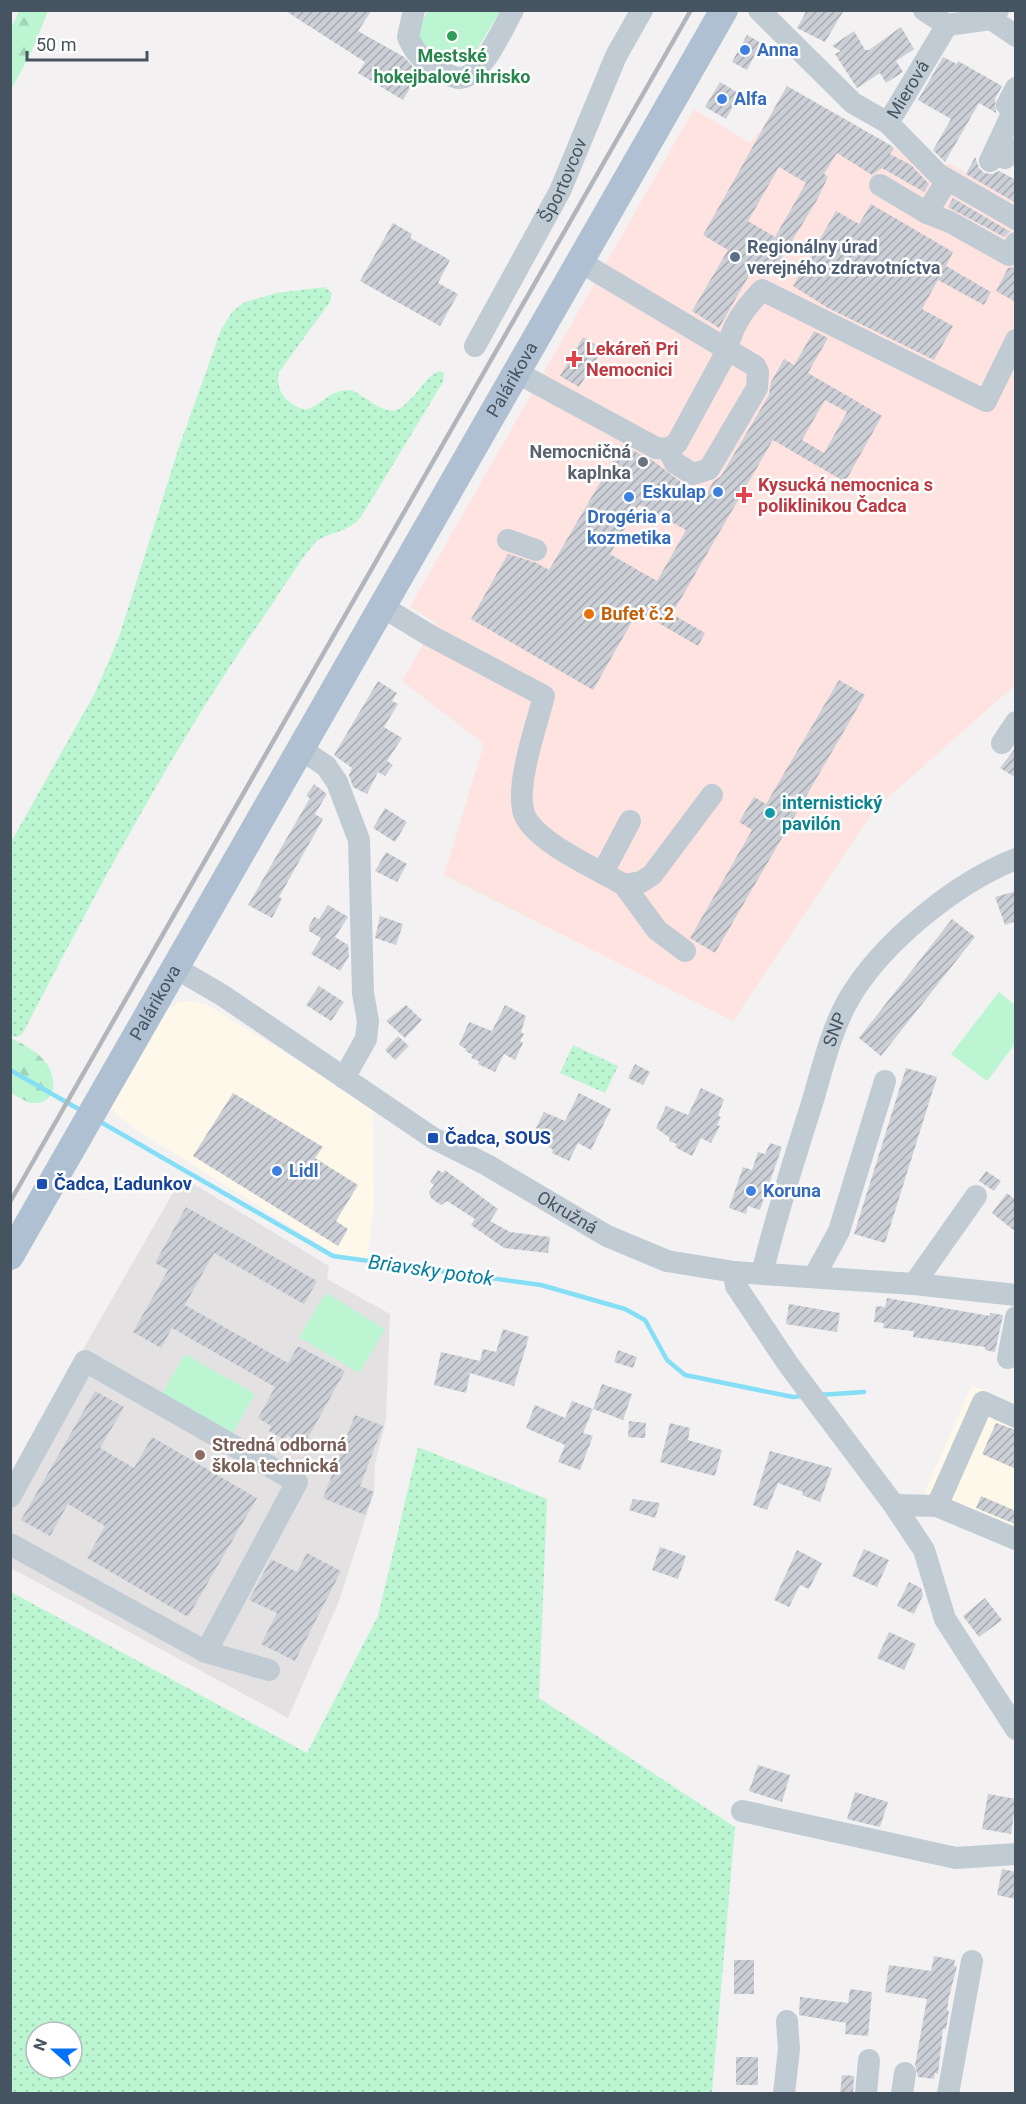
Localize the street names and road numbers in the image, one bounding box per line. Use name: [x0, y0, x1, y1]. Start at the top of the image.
street label: Mierová: [882, 56, 933, 122]
street label: Športovcov: [534, 134, 591, 226]
street label: Palárikova: [482, 338, 542, 421]
street label: Palárikova: [125, 961, 185, 1044]
street label: SNP: [818, 1009, 850, 1049]
street label: Okružná: [534, 1186, 601, 1238]

